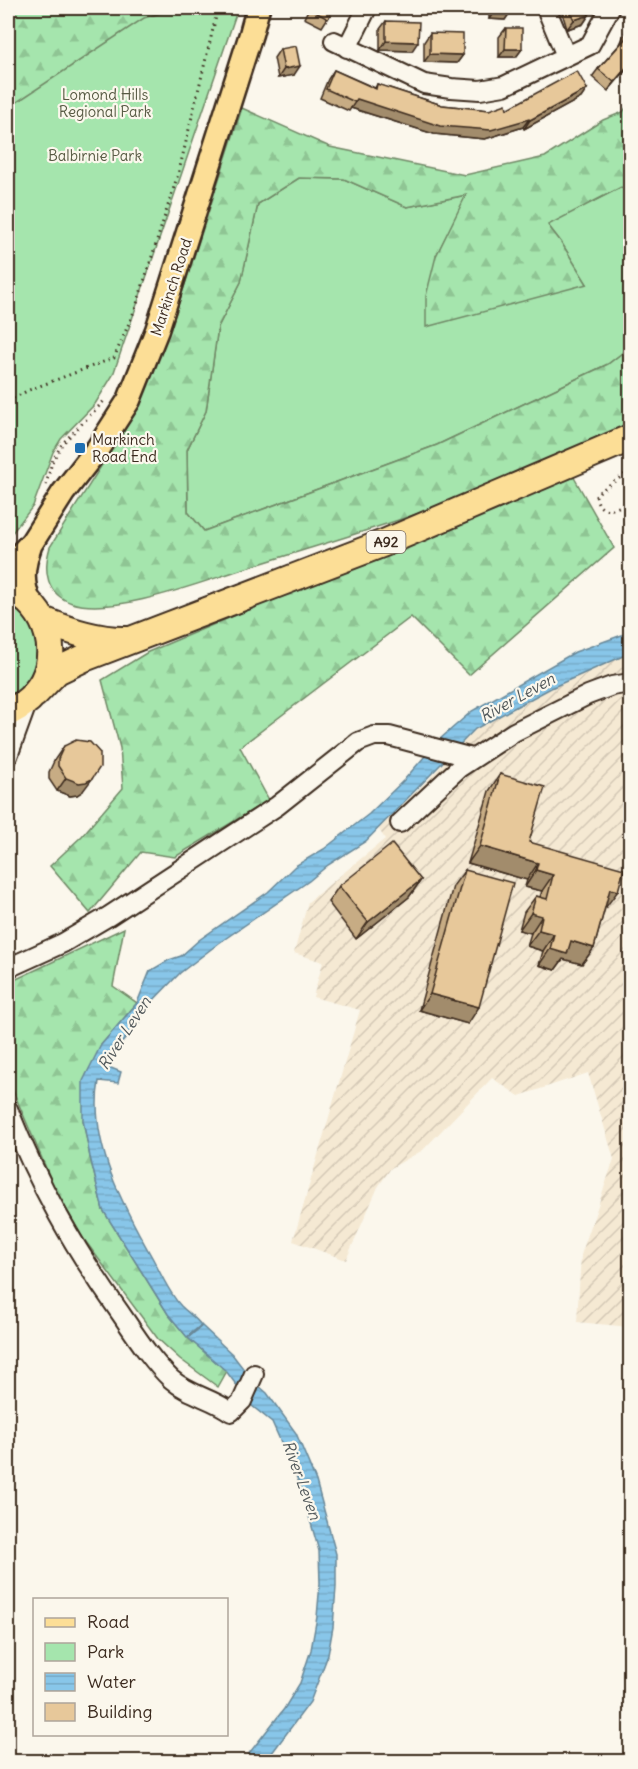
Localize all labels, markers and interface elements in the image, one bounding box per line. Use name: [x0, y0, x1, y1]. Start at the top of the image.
park label: Lomond Hills Regional Park: [59, 85, 152, 121]
park label: Balbirnie Park: [48, 146, 142, 165]
street label: Markinch Road: [146, 236, 196, 338]
place label: Markinch Road End: [92, 430, 157, 466]
marker: Markinch Road End: [73, 441, 87, 455]
road number: A92: [366, 531, 406, 553]
water label: River Leven: [476, 668, 559, 726]
water label: River Leven: [93, 992, 155, 1073]
water label: River Leven: [278, 1438, 326, 1523]
legend: [33, 1598, 228, 1736]
text: Road: [87, 1610, 130, 1633]
text: Park: [87, 1640, 124, 1663]
text: Water: [87, 1670, 137, 1693]
text: Building: [87, 1700, 152, 1723]

